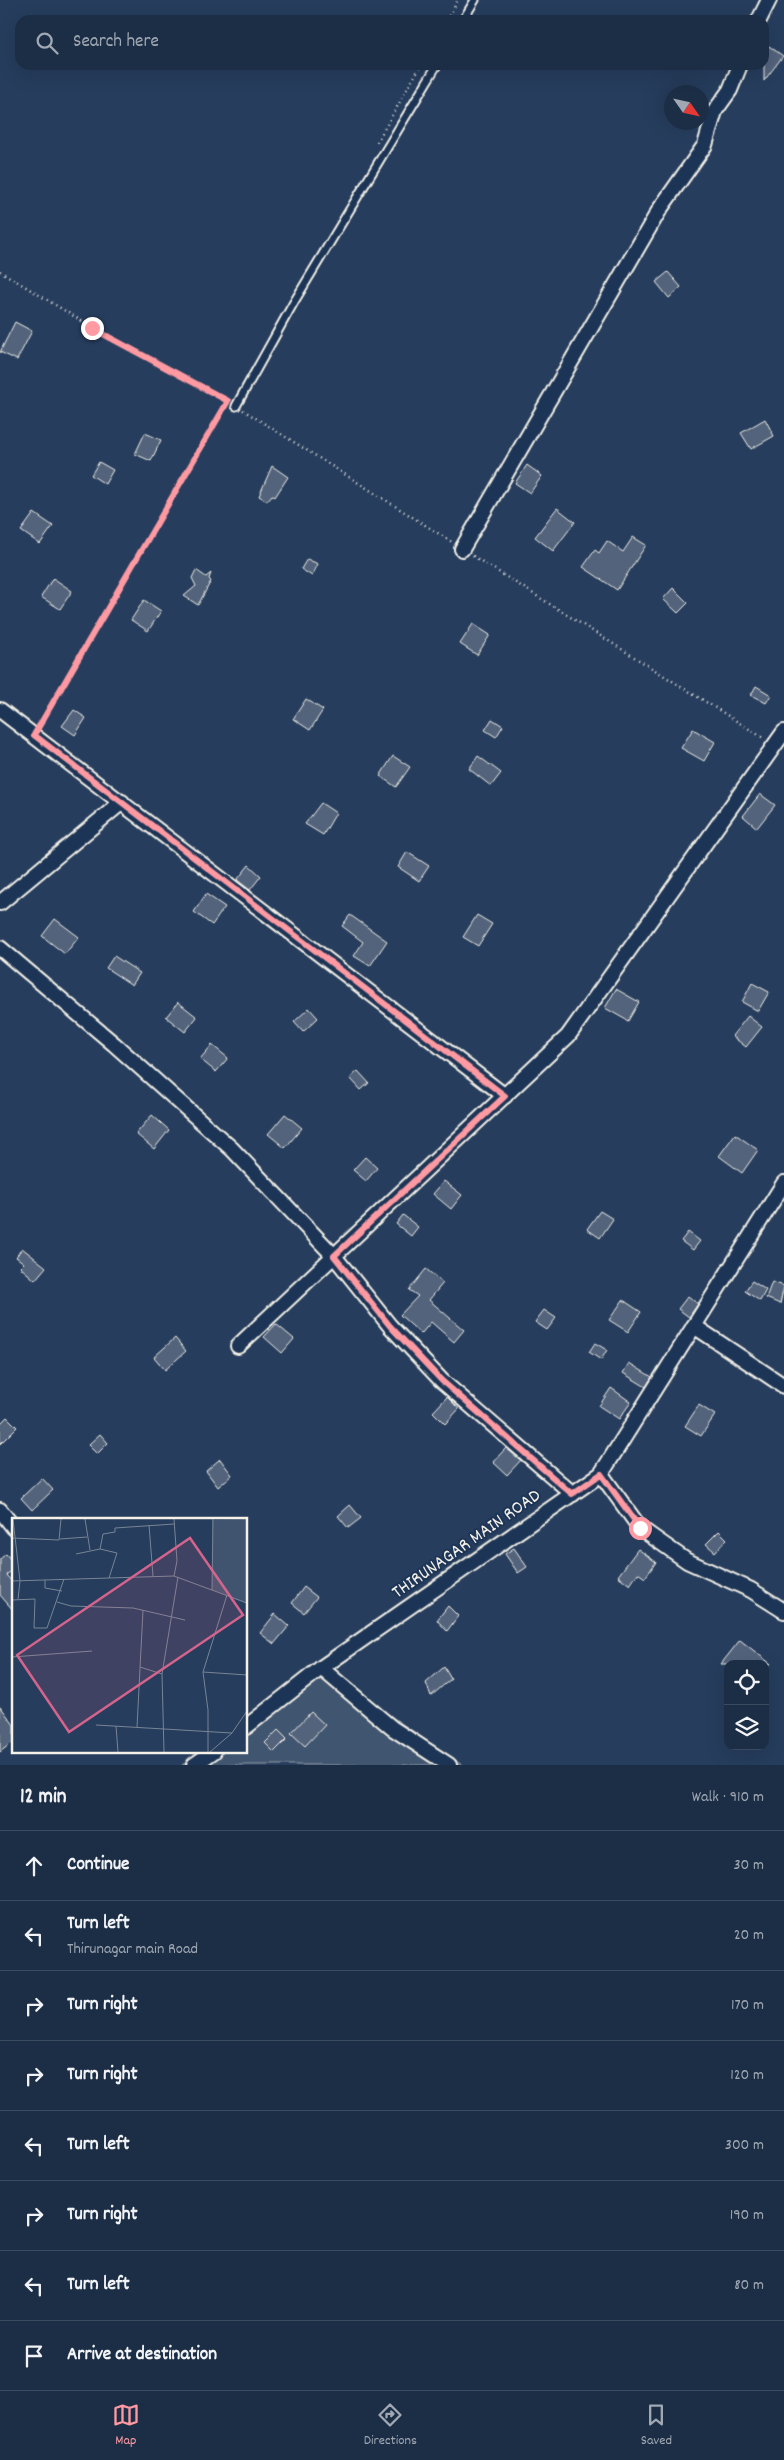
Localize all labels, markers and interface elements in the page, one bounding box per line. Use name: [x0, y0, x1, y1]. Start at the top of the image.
search box: [15, 15, 769, 70]
icon: search: [33, 29, 61, 57]
text: Search here: [73, 29, 159, 56]
north arrow: [664, 85, 709, 130]
route end: [81, 317, 104, 340]
street label: THIRUNAGAR MAIN ROAD: [387, 1483, 547, 1607]
route start: [629, 1517, 652, 1540]
inset map: [12, 1518, 248, 1752]
map controls: [724, 1660, 769, 1750]
button: locate: [724, 1660, 769, 1705]
button: layers: [724, 1705, 769, 1750]
text: 12 min: [20, 1783, 67, 1813]
text: Walk · 910 m: [692, 1786, 764, 1809]
icon: ahead: [20, 1852, 48, 1880]
text: Continue: [67, 1852, 129, 1879]
text: 30 m: [734, 1854, 764, 1877]
text: Turn left: [67, 1911, 130, 1938]
icon: left: [20, 1922, 48, 1950]
text: 20 m: [734, 1924, 764, 1947]
text: Thirunagar main Road: [67, 1938, 198, 1961]
icon: right: [20, 1992, 48, 2020]
text: Turn right: [67, 1992, 138, 2019]
text: 170 m: [731, 1994, 764, 2017]
icon: right: [20, 2062, 48, 2090]
text: Turn right: [67, 2062, 138, 2089]
text: 120 m: [730, 2064, 764, 2087]
icon: left: [20, 2132, 48, 2160]
text: Turn left: [67, 2132, 130, 2159]
text: 300 m: [725, 2134, 764, 2157]
icon: right: [20, 2202, 48, 2230]
text: Turn right: [67, 2202, 138, 2229]
text: 190 m: [730, 2204, 764, 2227]
icon: left: [20, 2272, 48, 2300]
text: Turn left: [67, 2272, 130, 2299]
text: 80 m: [734, 2274, 764, 2297]
icon: arrive: [20, 2342, 48, 2370]
text: Arrive at destination: [67, 2342, 217, 2369]
tab: Map: [112, 2401, 140, 2451]
tab: Directions: [364, 2401, 417, 2451]
tab: Saved: [641, 2401, 672, 2451]

